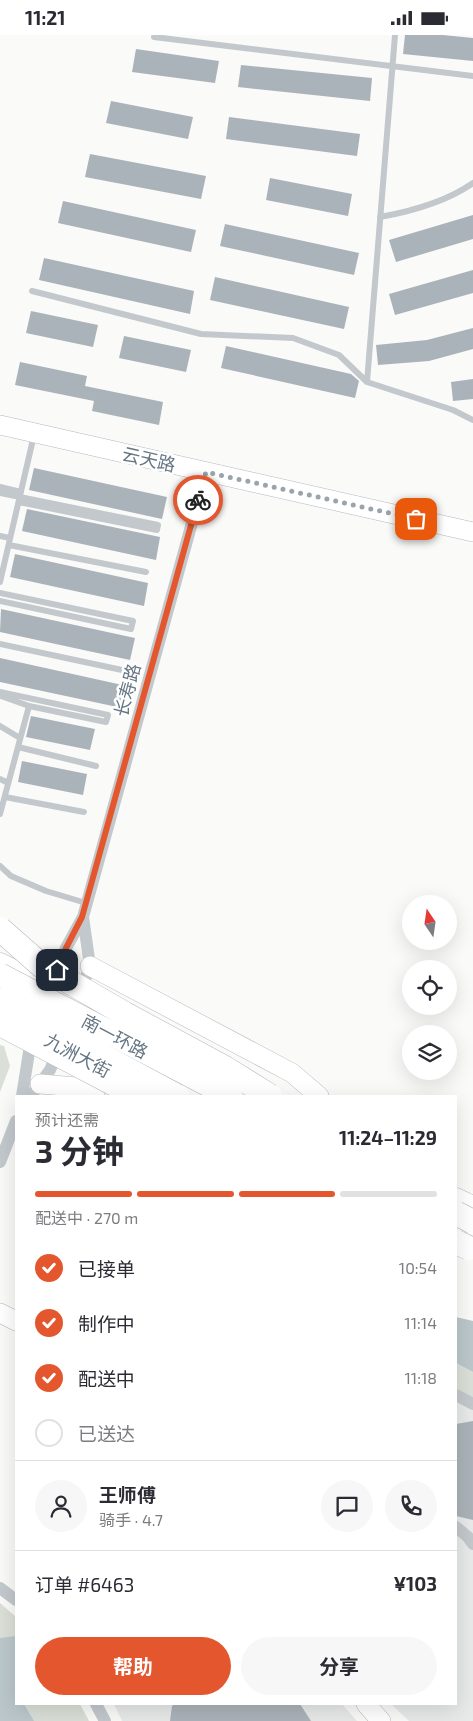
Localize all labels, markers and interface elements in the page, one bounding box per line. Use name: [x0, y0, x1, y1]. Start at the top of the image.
text: 11:21: [25, 6, 66, 29]
street label: 云天路: [120, 442, 178, 476]
courier: [173, 475, 223, 525]
icon: bike: [184, 486, 212, 514]
pin: [395, 498, 437, 540]
icon: bag: [402, 505, 430, 533]
street label: 长寿路: [109, 661, 145, 719]
north arrow: [402, 895, 458, 950]
map controls: [402, 895, 457, 1080]
pin: [36, 949, 78, 991]
icon: home: [43, 956, 71, 984]
button: locate: [402, 960, 457, 1015]
street label: 南一环路: [78, 1009, 152, 1063]
button: layers: [402, 1025, 457, 1080]
street label: 九洲大街: [41, 1028, 115, 1082]
text: 预计还需: [35, 1110, 99, 1129]
text: 11:24–11:29: [339, 1126, 437, 1149]
text: 3 分钟: [35, 1131, 124, 1169]
text: 配送中 · 270 m: [35, 1208, 138, 1227]
icon: check: [35, 1254, 63, 1282]
text: 已接单: [78, 1257, 135, 1280]
text: 10:54: [399, 1258, 437, 1277]
icon: check: [35, 1309, 63, 1337]
text: 制作中: [78, 1312, 135, 1335]
text: 11:14: [404, 1313, 437, 1332]
icon: check: [35, 1364, 63, 1392]
text: 配送中: [78, 1367, 135, 1390]
text: 11:18: [404, 1368, 437, 1387]
text: 已送达: [78, 1422, 135, 1445]
button: person: [35, 1480, 87, 1532]
button: chat: [321, 1480, 373, 1532]
button: phone: [385, 1480, 437, 1532]
text: 王师傅: [99, 1483, 156, 1506]
text: 骑手 · 4.7: [99, 1510, 163, 1529]
text: ¥103: [393, 1572, 437, 1595]
text: 订单 #6463: [35, 1573, 134, 1596]
button: 帮助: [35, 1637, 231, 1695]
button: 分享: [241, 1637, 437, 1695]

